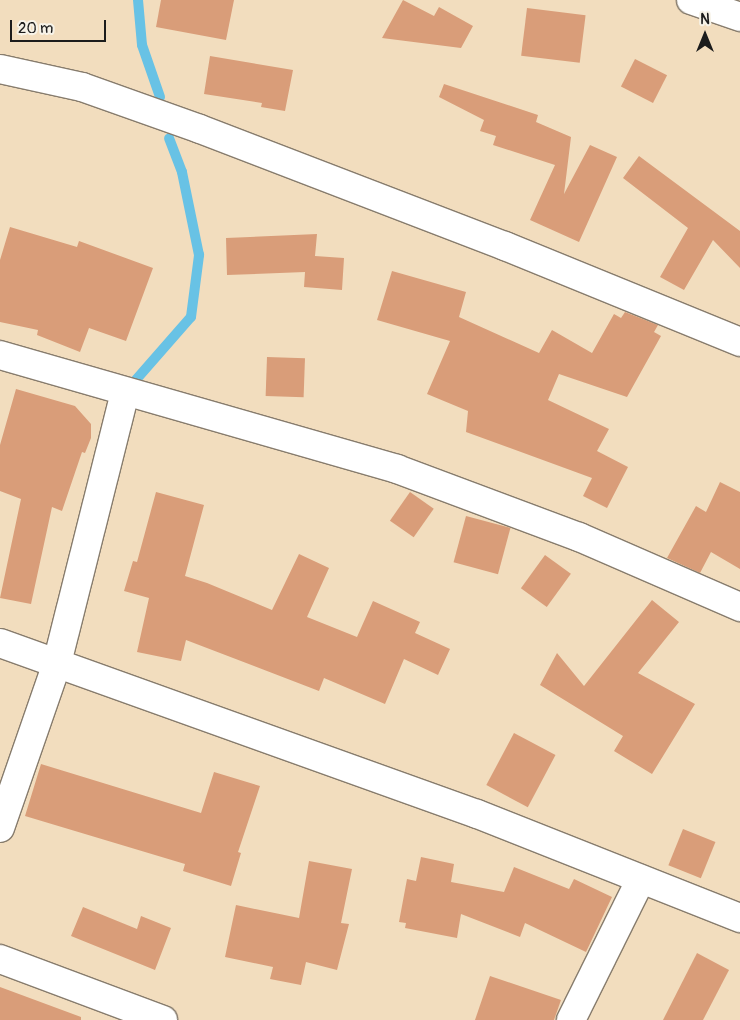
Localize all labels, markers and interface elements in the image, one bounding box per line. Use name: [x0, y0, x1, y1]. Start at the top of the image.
scale bar: [12, 10, 109, 42]
north arrow: [680, 10, 730, 60]
text: N: [700, 11, 710, 28]
text: 20 m: [18, 19, 53, 38]

